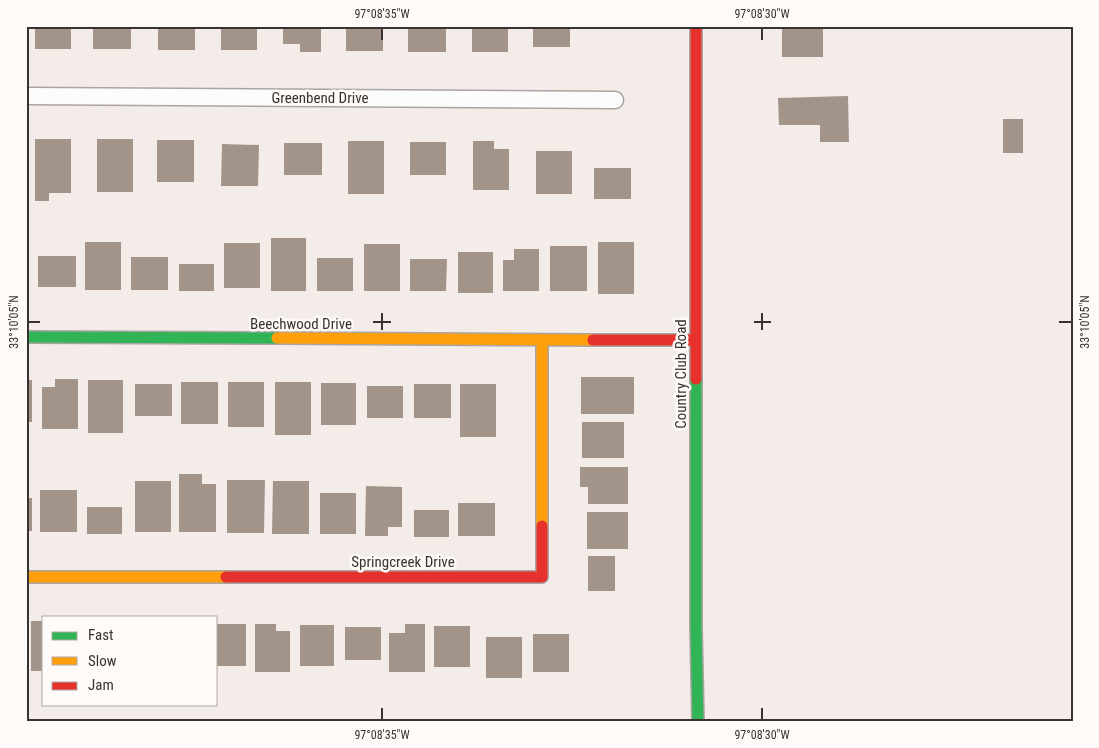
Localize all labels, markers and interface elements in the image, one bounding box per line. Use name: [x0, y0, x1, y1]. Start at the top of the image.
text: 97°08'35"W: [354, 7, 410, 21]
text: 97°08'30"W: [734, 7, 790, 21]
street label: Greenbend Drive: [271, 89, 369, 107]
text: 33°10'05"N: [7, 295, 21, 349]
text: 33°10'05"N: [1078, 295, 1092, 349]
street label: Beechwood Drive: [250, 315, 352, 333]
street label: Country Club Road: [672, 319, 690, 429]
street label: Springcreek Drive: [351, 553, 455, 571]
legend: [42, 616, 218, 706]
text: Fast: [88, 626, 113, 644]
text: Slow: [88, 652, 117, 670]
text: Jam: [88, 676, 114, 694]
text: 97°08'35"W: [354, 728, 410, 742]
text: 97°08'30"W: [734, 728, 790, 742]

